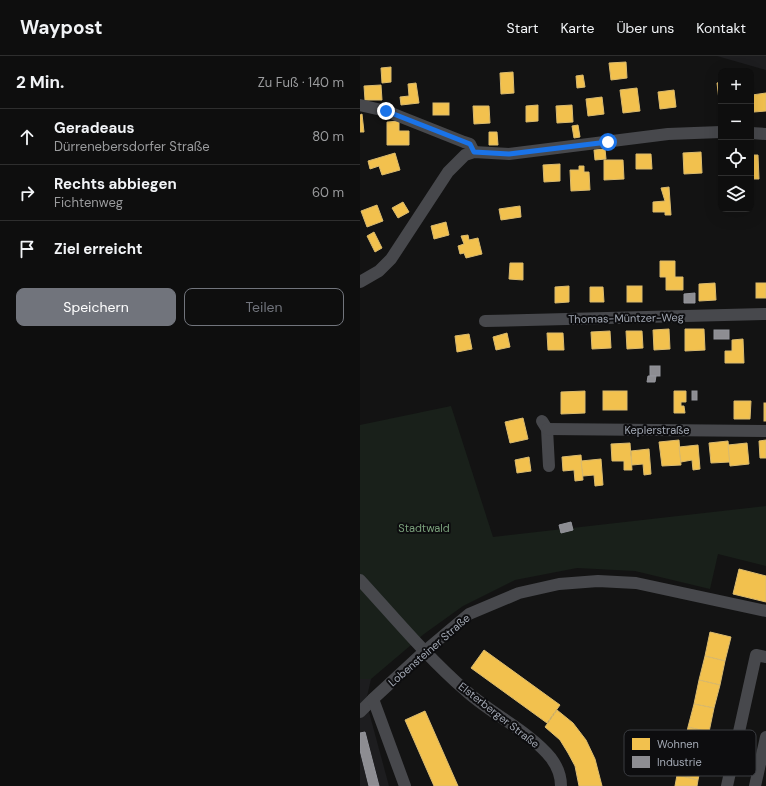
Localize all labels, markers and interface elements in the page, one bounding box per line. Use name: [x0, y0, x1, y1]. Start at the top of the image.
text: Waypost: [20, 15, 103, 40]
text: Start: [507, 19, 538, 37]
text: Karte: [560, 19, 594, 37]
text: Über uns: [616, 19, 674, 37]
text: Kontakt: [696, 19, 746, 37]
map controls: [718, 68, 754, 212]
button: +: [718, 68, 754, 104]
text: 2 Min.: [16, 71, 64, 93]
text: Zu Fuß · 140 m: [258, 74, 344, 91]
route end: [377, 102, 395, 120]
button: −: [718, 104, 754, 140]
text: Geradeaus: [54, 118, 135, 138]
icon: ahead: [16, 126, 38, 148]
text: 80 m: [312, 128, 344, 145]
route start: [599, 133, 617, 151]
text: Dürrenebersdorfer Straße: [54, 138, 210, 155]
button: locate: [718, 140, 754, 176]
text: Rechts abbiegen: [54, 174, 177, 194]
button: layers: [718, 176, 754, 212]
icon: right: [16, 182, 38, 204]
text: 60 m: [312, 184, 344, 201]
text: Fichtenweg: [54, 194, 123, 211]
icon: arrive: [16, 238, 38, 260]
text: Ziel erreicht: [54, 239, 143, 259]
button: Speichern: [16, 288, 176, 326]
button: Teilen: [184, 288, 344, 326]
street label: Thomas-Müntzer-Weg: [568, 310, 684, 326]
street label: Keplerstraße: [625, 423, 689, 437]
park label: Stadtwald: [398, 521, 450, 535]
street label: Lobensteiner Straße: [385, 611, 473, 689]
street label: Elsterberger Straße: [456, 679, 542, 751]
legend: [624, 730, 756, 776]
text: Wohnen: [657, 737, 699, 751]
text: Industrie: [657, 755, 702, 769]

